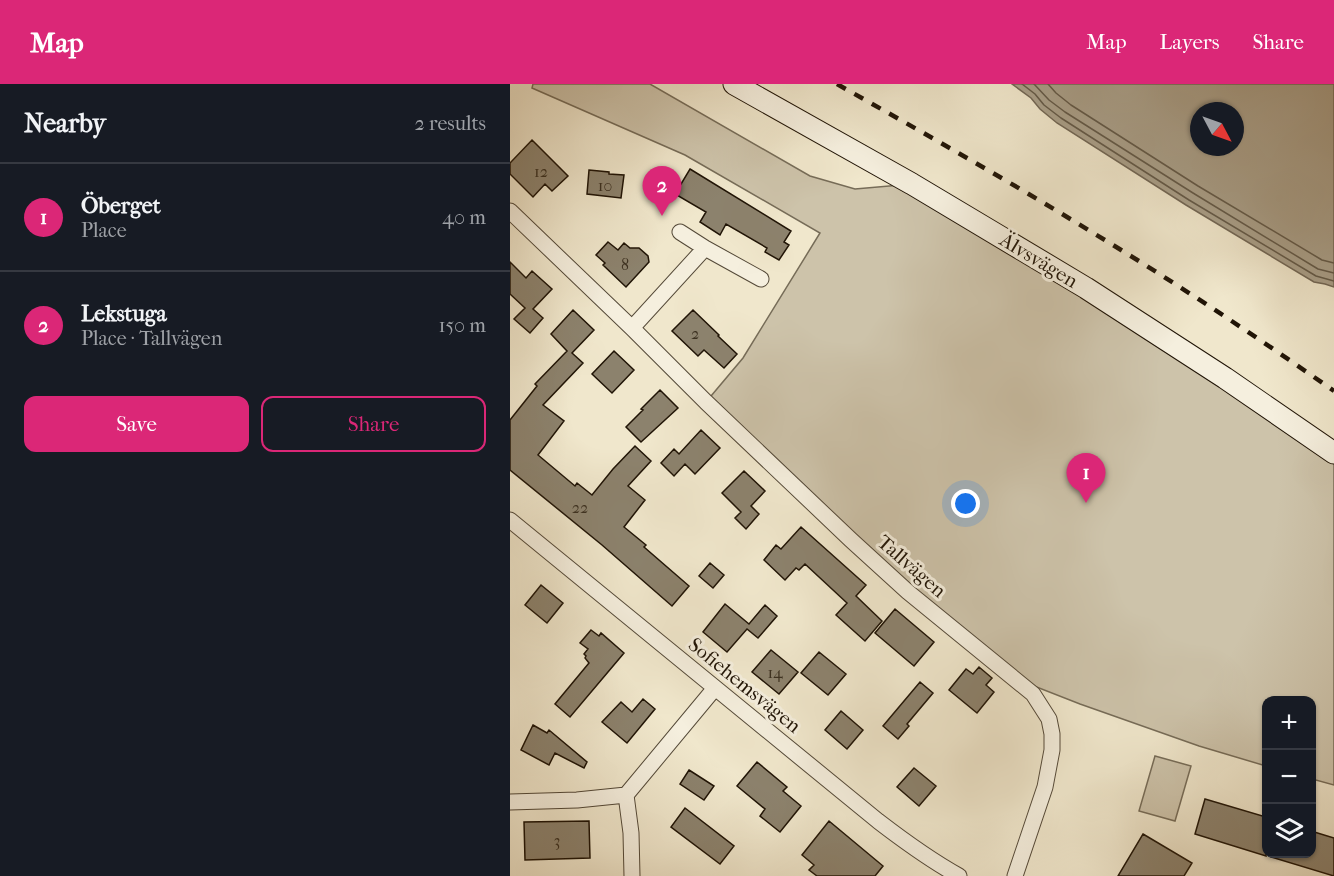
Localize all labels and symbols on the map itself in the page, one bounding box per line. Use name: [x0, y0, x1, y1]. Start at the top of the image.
north arrow: [1190, 102, 1244, 156]
house number: 12: [534, 162, 548, 181]
pin: 2: [642, 166, 682, 216]
house number: 10: [598, 176, 612, 195]
street label: Älvsvägen: [995, 227, 1083, 293]
house number: 8: [621, 255, 629, 274]
house number: 2: [691, 324, 699, 343]
pin: 1: [1066, 454, 1106, 503]
your location: [951, 489, 980, 518]
house number: 22: [572, 498, 588, 517]
street label: Tallvägen: [873, 530, 951, 603]
street label: Sofiehemsvägen: [684, 633, 806, 738]
house number: 14: [767, 663, 783, 682]
house number: 3: [554, 831, 560, 850]

